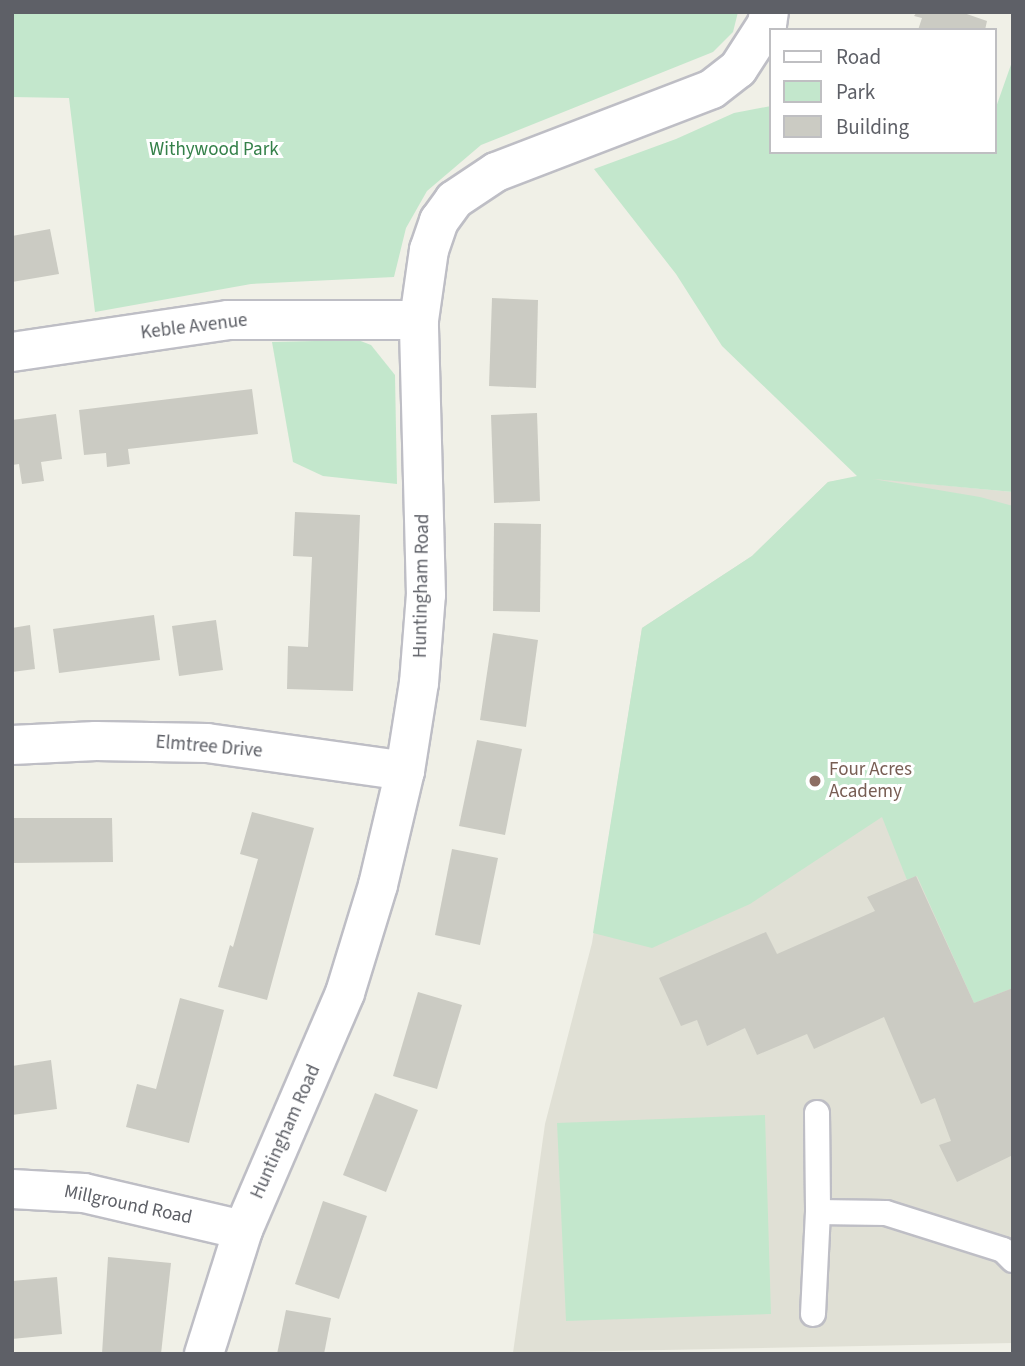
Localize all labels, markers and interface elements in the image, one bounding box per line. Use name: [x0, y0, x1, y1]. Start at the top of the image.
legend: [769, 28, 997, 154]
text: Road: [836, 42, 881, 72]
text: Park: [836, 77, 875, 107]
text: Building: [836, 112, 909, 142]
park label: Withywood Park: [149, 139, 279, 161]
street label: Keble Avenue: [139, 309, 249, 345]
street label: Huntingham Road: [409, 514, 435, 658]
street label: Elmtree Drive: [155, 731, 263, 763]
place label: Four Acres Academy: [829, 759, 912, 803]
marker: Four Acres Academy: [807, 773, 823, 789]
street label: Huntingham Road: [246, 1061, 326, 1203]
street label: Millground Road: [62, 1180, 194, 1230]

